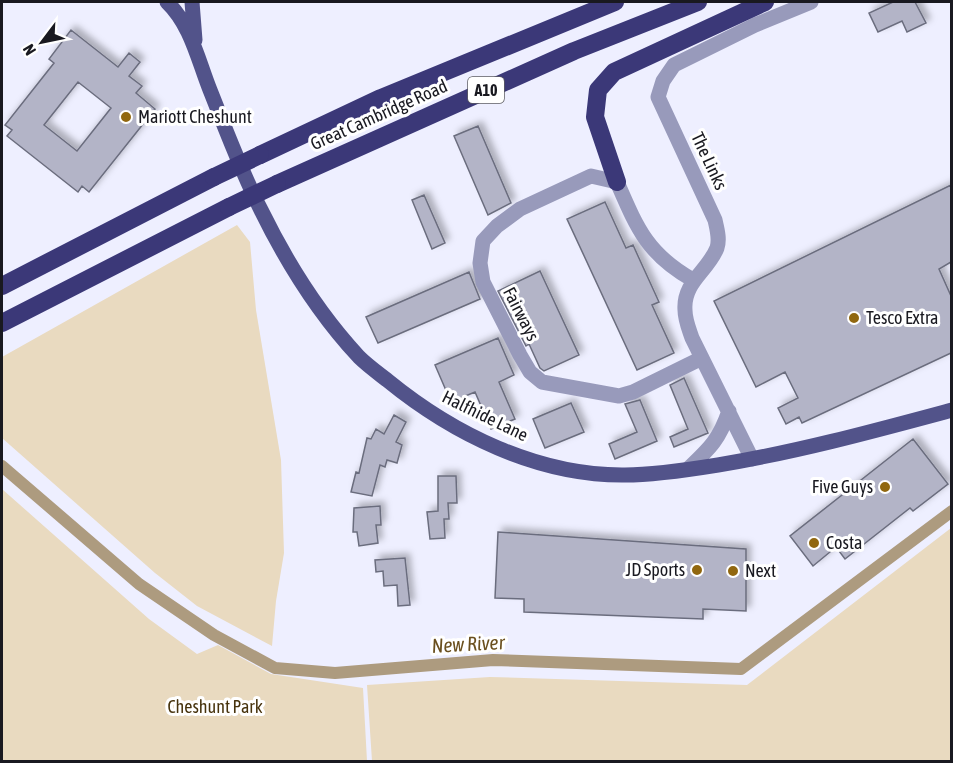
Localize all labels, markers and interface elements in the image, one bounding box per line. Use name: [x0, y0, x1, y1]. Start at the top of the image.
north arrow: [12, 12, 72, 72]
text: N: [19, 41, 39, 59]
street label: Great Cambridge Road: [307, 75, 450, 154]
road number: A10: [468, 77, 504, 103]
place label: Mariott Cheshunt: [138, 106, 252, 127]
marker: Mariott Cheshunt: [119, 110, 133, 124]
street label: The Links: [687, 129, 732, 193]
street label: Fairways: [499, 283, 544, 344]
place label: Tesco Extra: [866, 307, 938, 328]
marker: Tesco Extra: [847, 311, 861, 325]
street label: Halfhide Lane: [439, 386, 532, 445]
place label: Five Guys: [812, 476, 873, 497]
marker: Five Guys: [878, 480, 892, 494]
place label: Costa: [826, 532, 862, 553]
marker: Costa: [807, 536, 821, 550]
place label: JD Sports: [625, 559, 685, 580]
place label: Next: [745, 560, 776, 581]
marker: JD Sports: [690, 563, 704, 577]
marker: Next: [726, 564, 740, 578]
water label: New River: [431, 630, 506, 657]
park label: Cheshunt Park: [167, 696, 263, 717]

